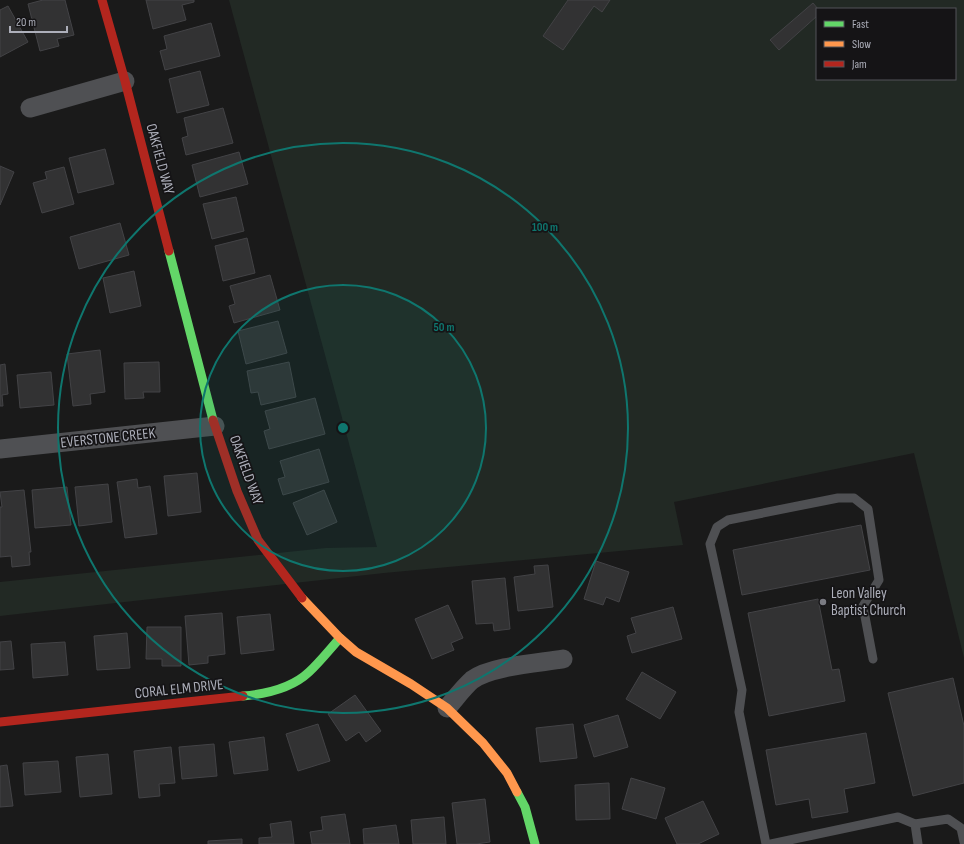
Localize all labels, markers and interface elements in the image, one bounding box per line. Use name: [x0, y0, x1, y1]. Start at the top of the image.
scale bar: [10, 8, 67, 34]
legend: [816, 8, 956, 80]
text: 20 m: [16, 15, 36, 30]
text: Fast: [852, 17, 869, 32]
text: Slow: [852, 37, 871, 52]
text: Jam: [851, 57, 867, 72]
street label: OAKFIELD WAY: [141, 122, 179, 197]
text: 100 m: [532, 220, 558, 235]
text: 50 m: [434, 320, 454, 335]
centre of rings: [336, 421, 350, 435]
street label: EVERSTONE CREEK: [60, 424, 157, 452]
street label: OAKFIELD WAY: [225, 433, 268, 508]
place label: Leon Valley Baptist Church: [831, 584, 906, 620]
marker: Leon Valley Baptist Church: [818, 597, 828, 607]
street label: CORAL ELM DRIVE: [134, 675, 224, 703]

